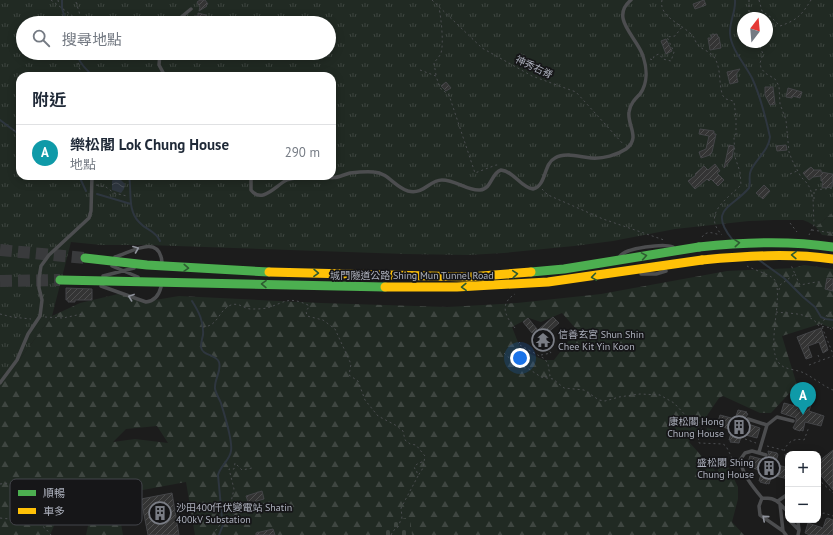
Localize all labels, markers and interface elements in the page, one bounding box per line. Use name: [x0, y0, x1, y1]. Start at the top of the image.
north arrow: [737, 12, 773, 48]
search box: [16, 16, 336, 60]
icon: search: [30, 27, 52, 49]
text: 搜尋地點: [62, 30, 122, 49]
street label: 神秀右脊: [513, 53, 555, 81]
text: 附近: [32, 89, 66, 111]
text: 樂松閣 Lok Chung House: [70, 135, 229, 154]
text: A: [41, 144, 49, 161]
text: 290 m: [285, 144, 320, 161]
text: 地點: [70, 156, 96, 173]
one-way arrow: [734, 239, 740, 248]
one-way arrow: [132, 246, 140, 254]
one-way arrow: [791, 250, 797, 259]
one-way arrow: [641, 253, 647, 261]
one-way arrow: [183, 263, 189, 272]
one-way arrow: [313, 269, 319, 277]
street label: 城門隧道公路 Shing Mun Tunnel Road: [330, 269, 494, 282]
one-way arrow: [512, 270, 518, 279]
one-way arrow: [591, 272, 597, 281]
one-way arrow: [261, 280, 267, 288]
one-way arrow: [461, 283, 467, 291]
one-way arrow: [128, 293, 135, 302]
temple icon: 信善玄宮 Shun Shin Chee Kit Yin Koon: [530, 327, 556, 353]
place label: 信善玄宮 Shun Shin Chee Kit Yin Koon: [558, 328, 644, 353]
your location: [510, 348, 530, 368]
pin: A: [790, 382, 816, 415]
building icon: 康松閣 Hong Chung House: [726, 414, 752, 440]
place label: 康松閣 Hong Chung House: [667, 415, 724, 440]
map controls: [785, 451, 821, 523]
button: +: [785, 451, 821, 487]
building icon: 盛松閣 Shing Chung House: [756, 455, 782, 481]
place label: 盛松閣 Shing Chung House: [697, 456, 754, 481]
legend: [10, 479, 142, 525]
text: 順暢: [43, 486, 65, 500]
button: −: [785, 487, 821, 523]
building icon: 沙田400仟伏變電站 Shatin 400kV Substation: [147, 500, 173, 526]
place label: 沙田400仟伏變電站 Shatin 400kV Substation: [176, 501, 292, 526]
text: 車多: [43, 504, 65, 518]
one-way arrow: [762, 515, 770, 522]

